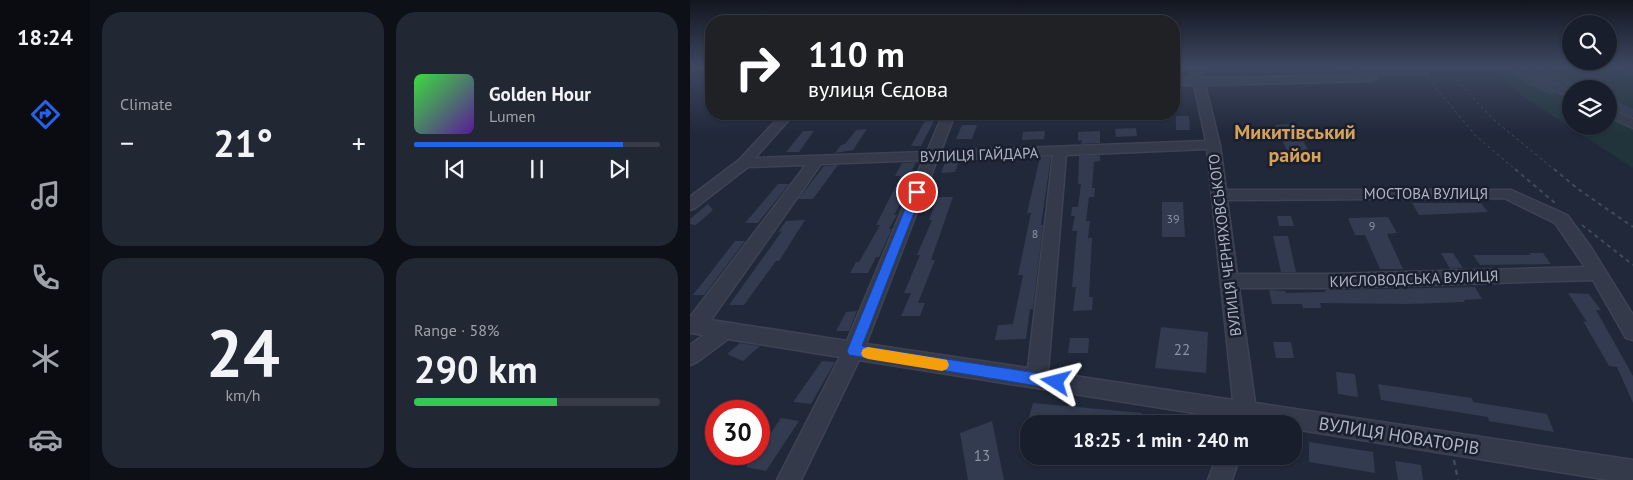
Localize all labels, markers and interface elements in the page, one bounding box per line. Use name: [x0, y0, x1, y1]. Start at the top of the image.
map controls: [1562, 15, 1617, 135]
button: search: [1562, 15, 1617, 70]
text: 18:24: [17, 23, 73, 51]
text: 110 m: [808, 31, 905, 77]
icon: right: [725, 35, 790, 100]
text: вулиця Сєдова: [808, 75, 948, 103]
button: layers: [1562, 80, 1617, 135]
text: Golden Hour: [489, 82, 591, 106]
text: Climate: [120, 94, 172, 114]
icon: directions: [28, 97, 63, 132]
text: Lumen: [489, 106, 535, 126]
text: 21°: [213, 118, 273, 167]
district label: Микитівський район: [1234, 119, 1356, 168]
text: −: [120, 124, 134, 161]
text: +: [352, 124, 366, 161]
street label: ВУЛИЦЯ ГАЙДАРА: [919, 143, 1039, 166]
street label: ВУЛИЦЯ ЧЕРНЯХОВСЬКОГО: [1204, 153, 1245, 337]
icon: previous: [441, 155, 469, 183]
icon: pause: [523, 155, 551, 183]
icon: next: [605, 155, 633, 183]
pin: [896, 171, 938, 213]
icon: music: [28, 178, 63, 213]
icon: arrive: [903, 178, 931, 206]
street label: МОСТОВА ВУЛИЦЯ: [1364, 184, 1488, 203]
house number: 39: [1166, 211, 1180, 226]
house number: 9: [1369, 218, 1375, 233]
house number: 8: [1032, 226, 1038, 241]
icon: phone: [28, 260, 63, 295]
street label: КИСЛОВОДСЬКА ВУЛИЦЯ: [1329, 266, 1499, 291]
text: 24: [206, 310, 280, 394]
text: Range · 58%: [414, 320, 499, 340]
house number: 22: [1174, 340, 1190, 359]
icon: climate: [28, 341, 63, 376]
text: 290 km: [414, 344, 538, 393]
position arrow: [1029, 355, 1081, 407]
text: km/h: [225, 385, 261, 405]
speed limit sign: 30: [705, 400, 770, 465]
street label: ВУЛИЦЯ НОВАТОРІВ: [1317, 411, 1481, 460]
icon: car: [28, 422, 63, 457]
text: 18:25 · 1 min · 240 m: [1073, 428, 1249, 452]
house number: 13: [974, 446, 990, 465]

